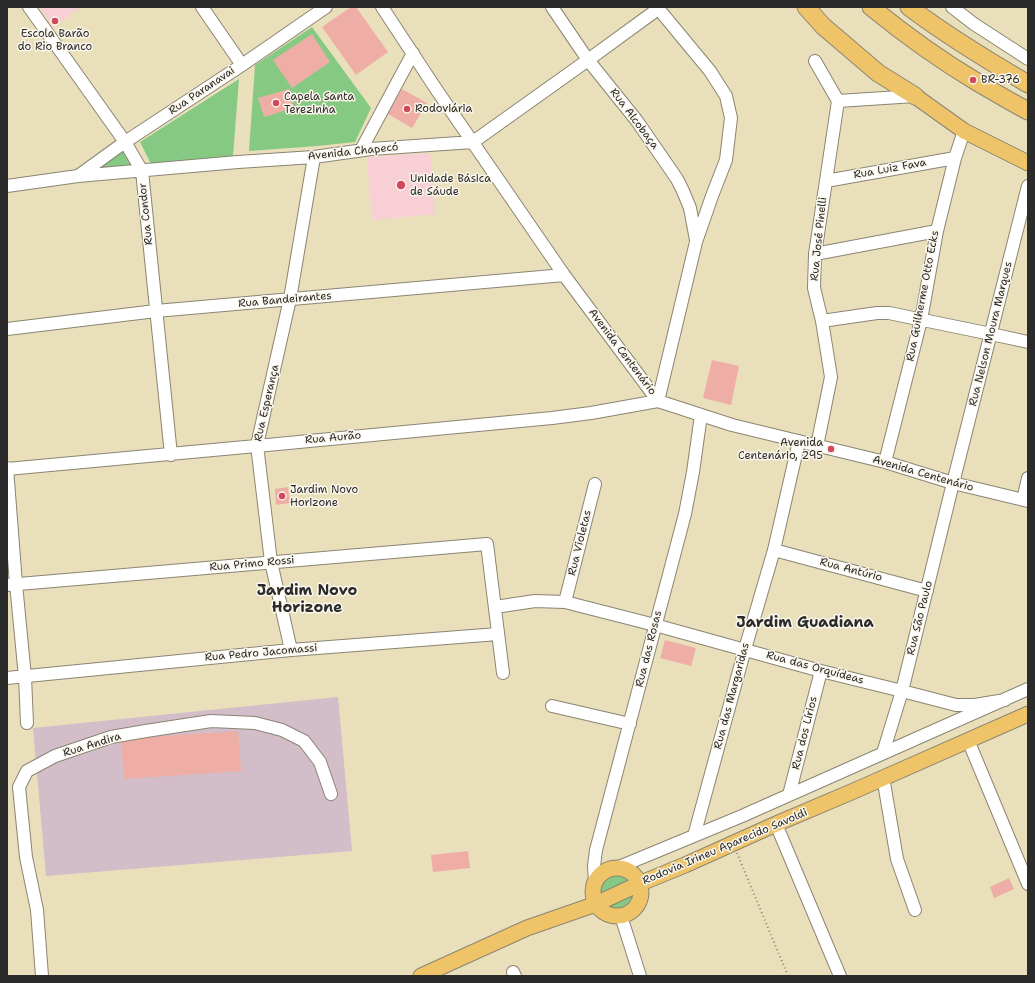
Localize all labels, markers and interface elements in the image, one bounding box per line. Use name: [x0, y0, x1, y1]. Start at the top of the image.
marker: Escola Barão do Rio Branco: [50, 16, 60, 26]
place label: Escola Barão do Rio Branco: [18, 27, 92, 53]
street label: Rua Paranavai: [167, 64, 237, 118]
place label: BR-376: [981, 73, 1020, 87]
marker: BR-376: [968, 75, 978, 85]
street label: Rua Alcobaça: [607, 86, 661, 152]
place label: Capela Santa Terezinha: [284, 90, 354, 116]
marker: Capela Santa Terezinha: [271, 98, 281, 108]
place label: Rodoviária: [415, 102, 472, 116]
marker: Rodoviária: [402, 104, 412, 114]
street label: Avenida Chapecó: [307, 141, 399, 163]
street label: Rua Luiz Fava: [853, 156, 927, 182]
place label: Unidade Básica de Sáude: [410, 172, 491, 198]
marker: Unidade Básica de Sáude: [395, 179, 407, 191]
street label: Rua Condor: [136, 182, 156, 246]
street label: Rua José Pinelli: [808, 196, 830, 282]
street label: Rua Guilherme Otto Ecks: [904, 229, 942, 363]
street label: Rua Nelson Moura Marques: [967, 260, 1015, 408]
street label: Rua Bandeirantes: [238, 289, 332, 311]
street label: Avenida Centenário: [585, 306, 659, 398]
street label: Rua Esperança: [252, 363, 282, 443]
street label: Rua Aurão: [304, 429, 362, 447]
place label: Avenida Centenário, 295: [738, 436, 823, 462]
marker: Avenida Centenário, 295: [826, 444, 836, 454]
street label: Avenida Centenário: [871, 453, 975, 495]
place label: Jardim Novo Horizone: [290, 483, 358, 509]
marker: Jardim Novo Horizone: [277, 491, 287, 501]
street label: Rua Violetas: [565, 509, 595, 577]
street label: Rua Primo Rossi: [209, 554, 295, 574]
street label: Rua Antúrio: [818, 555, 884, 585]
street label: Rua São Paulo: [904, 579, 936, 657]
district label: Jardim Novo Horizone: [257, 582, 357, 617]
street label: Rua das Rosas: [633, 609, 665, 689]
district label: Jardim Guadiana: [736, 614, 874, 632]
street label: Rua Pedro Jacomassi: [204, 641, 318, 665]
street label: Rua das Margaridas: [711, 641, 753, 751]
street label: Rua das Orquídeas: [765, 649, 865, 687]
street label: Rua dos Lírios: [790, 695, 820, 771]
street label: Rua Andira: [61, 730, 123, 760]
street label: Rodovia Irineu Aparecido Savoldi: [640, 806, 810, 888]

